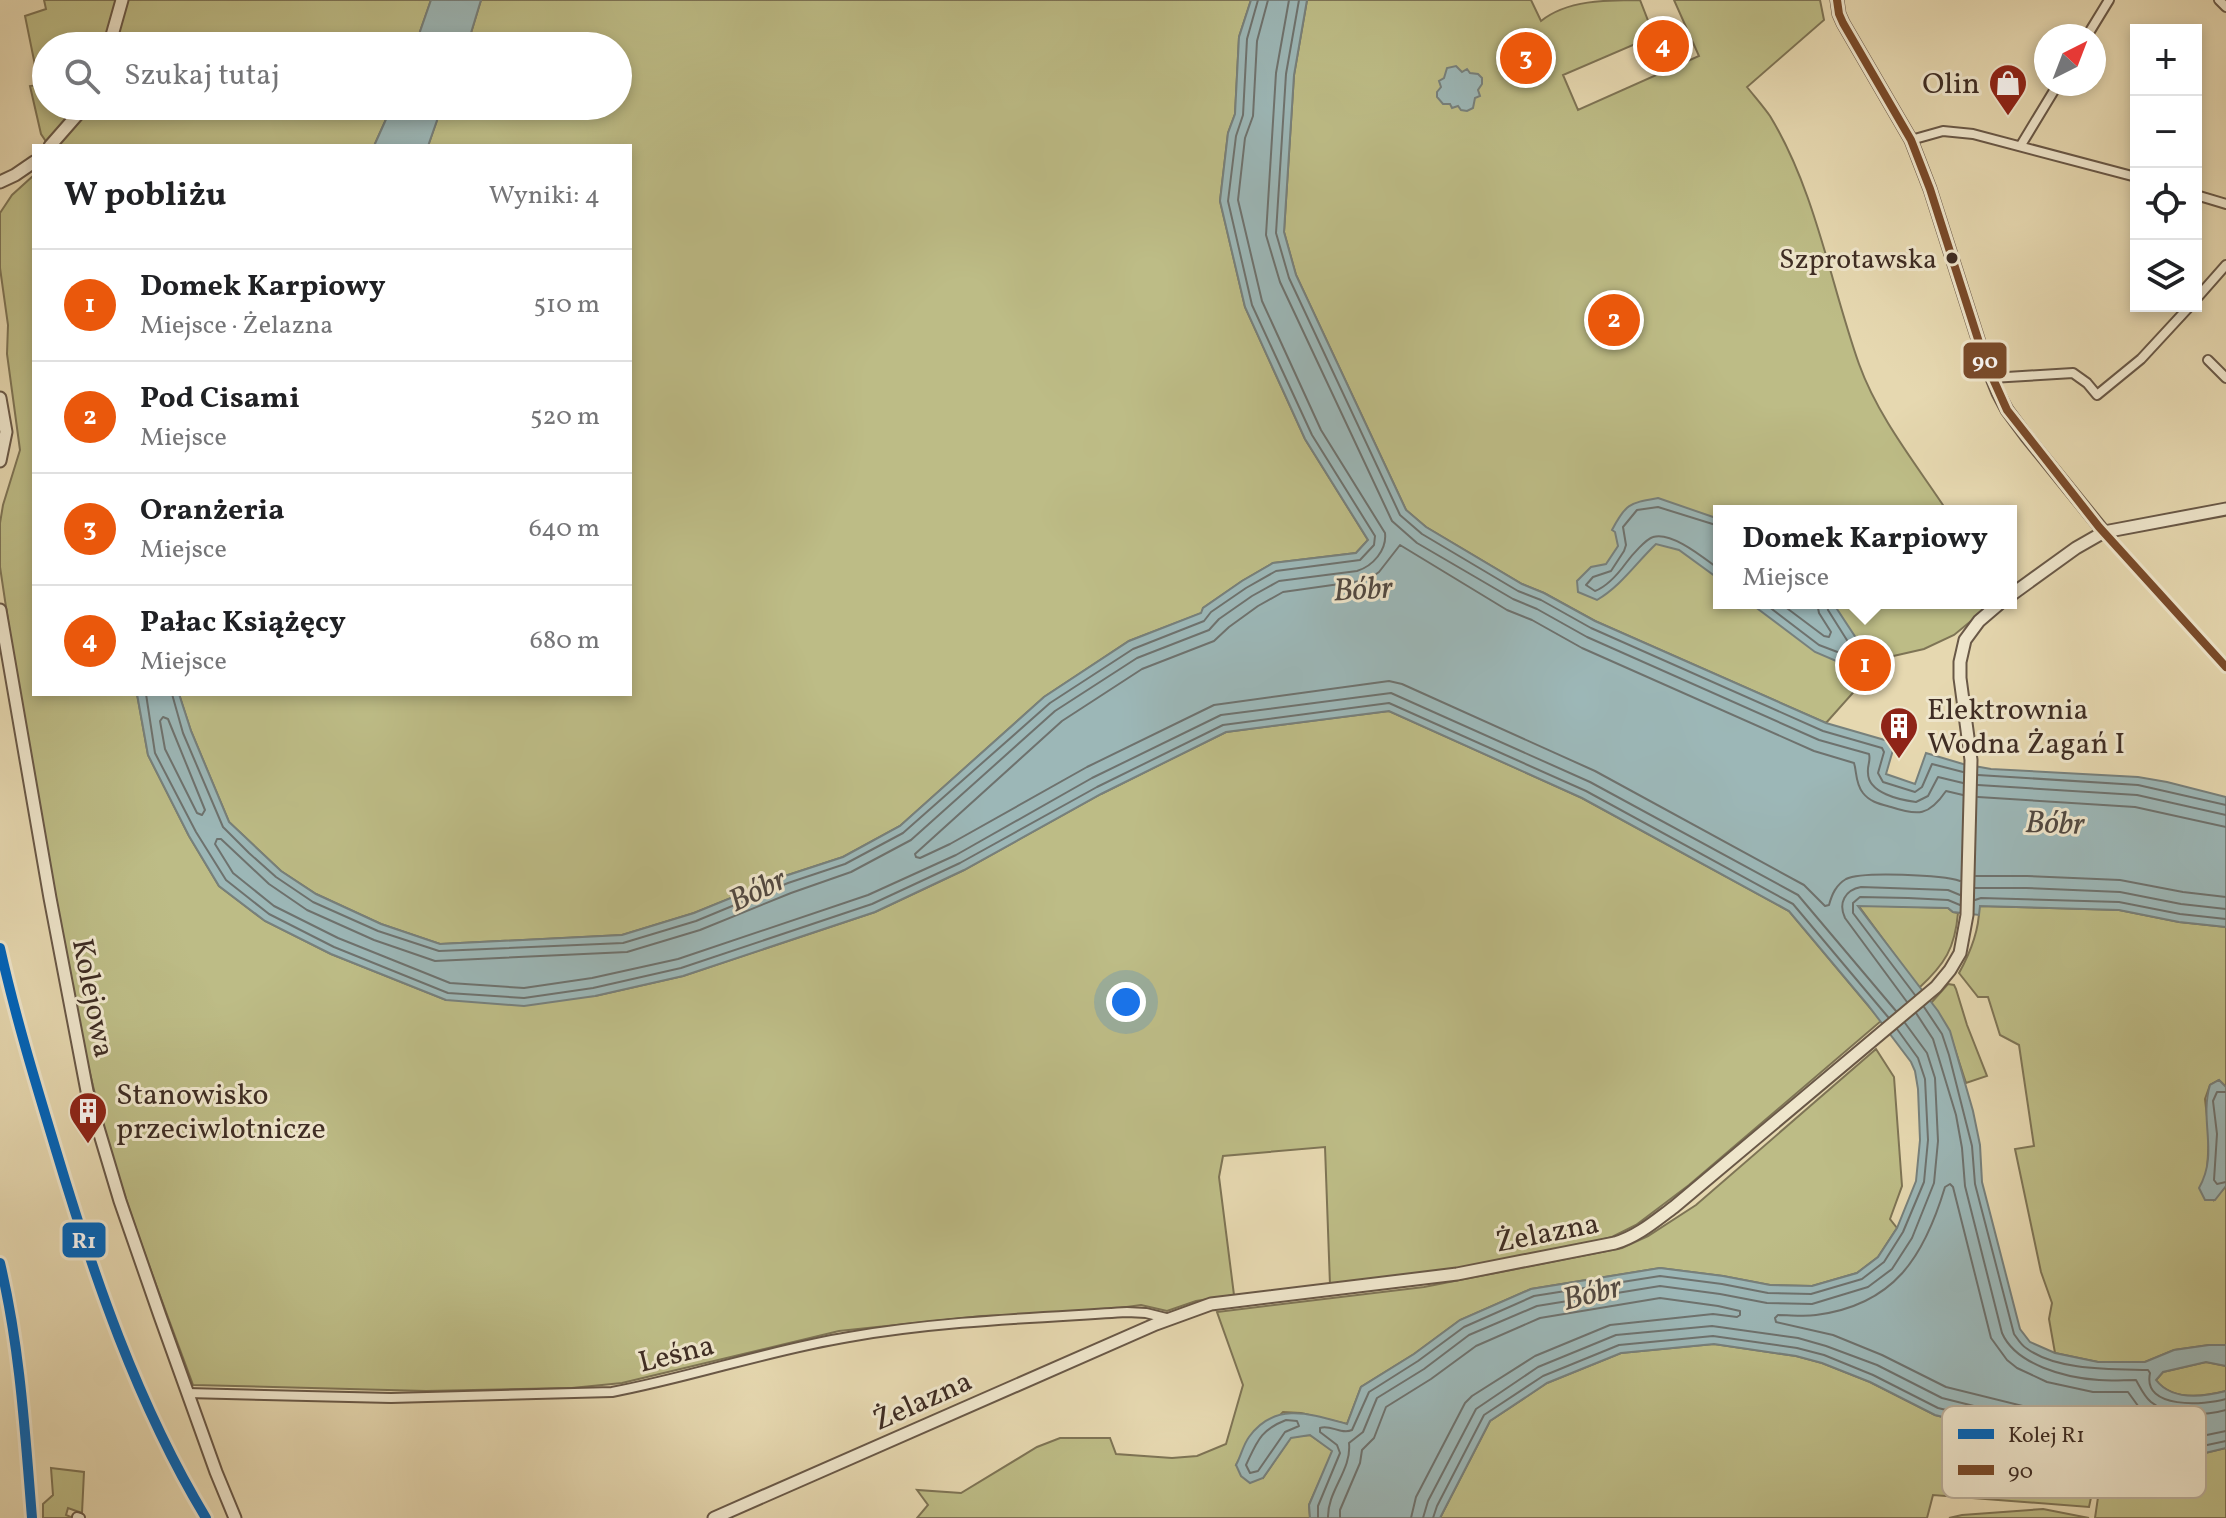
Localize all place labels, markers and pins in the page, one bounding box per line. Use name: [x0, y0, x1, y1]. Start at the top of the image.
pin: 4: [1637, 16, 1689, 76]
pin: 3: [1500, 28, 1552, 88]
shop icon: Olin: [1987, 62, 2029, 117]
place label: Olin: [1922, 64, 1980, 106]
place label: Szprotawska: [1779, 241, 1937, 280]
marker: Szprotawska: [1944, 250, 1960, 266]
pin: 2: [1588, 290, 1640, 350]
pin: 1: [1839, 635, 1891, 695]
place label: Elektrownia Wodna Żagań I: [1927, 690, 2125, 766]
building icon: Elektrownia Wodna Żagań I: [1878, 705, 1920, 760]
place label: Stanowisko przeciwlotnicze: [116, 1075, 326, 1151]
building icon: Stanowisko przeciwlotnicze: [67, 1090, 109, 1145]

